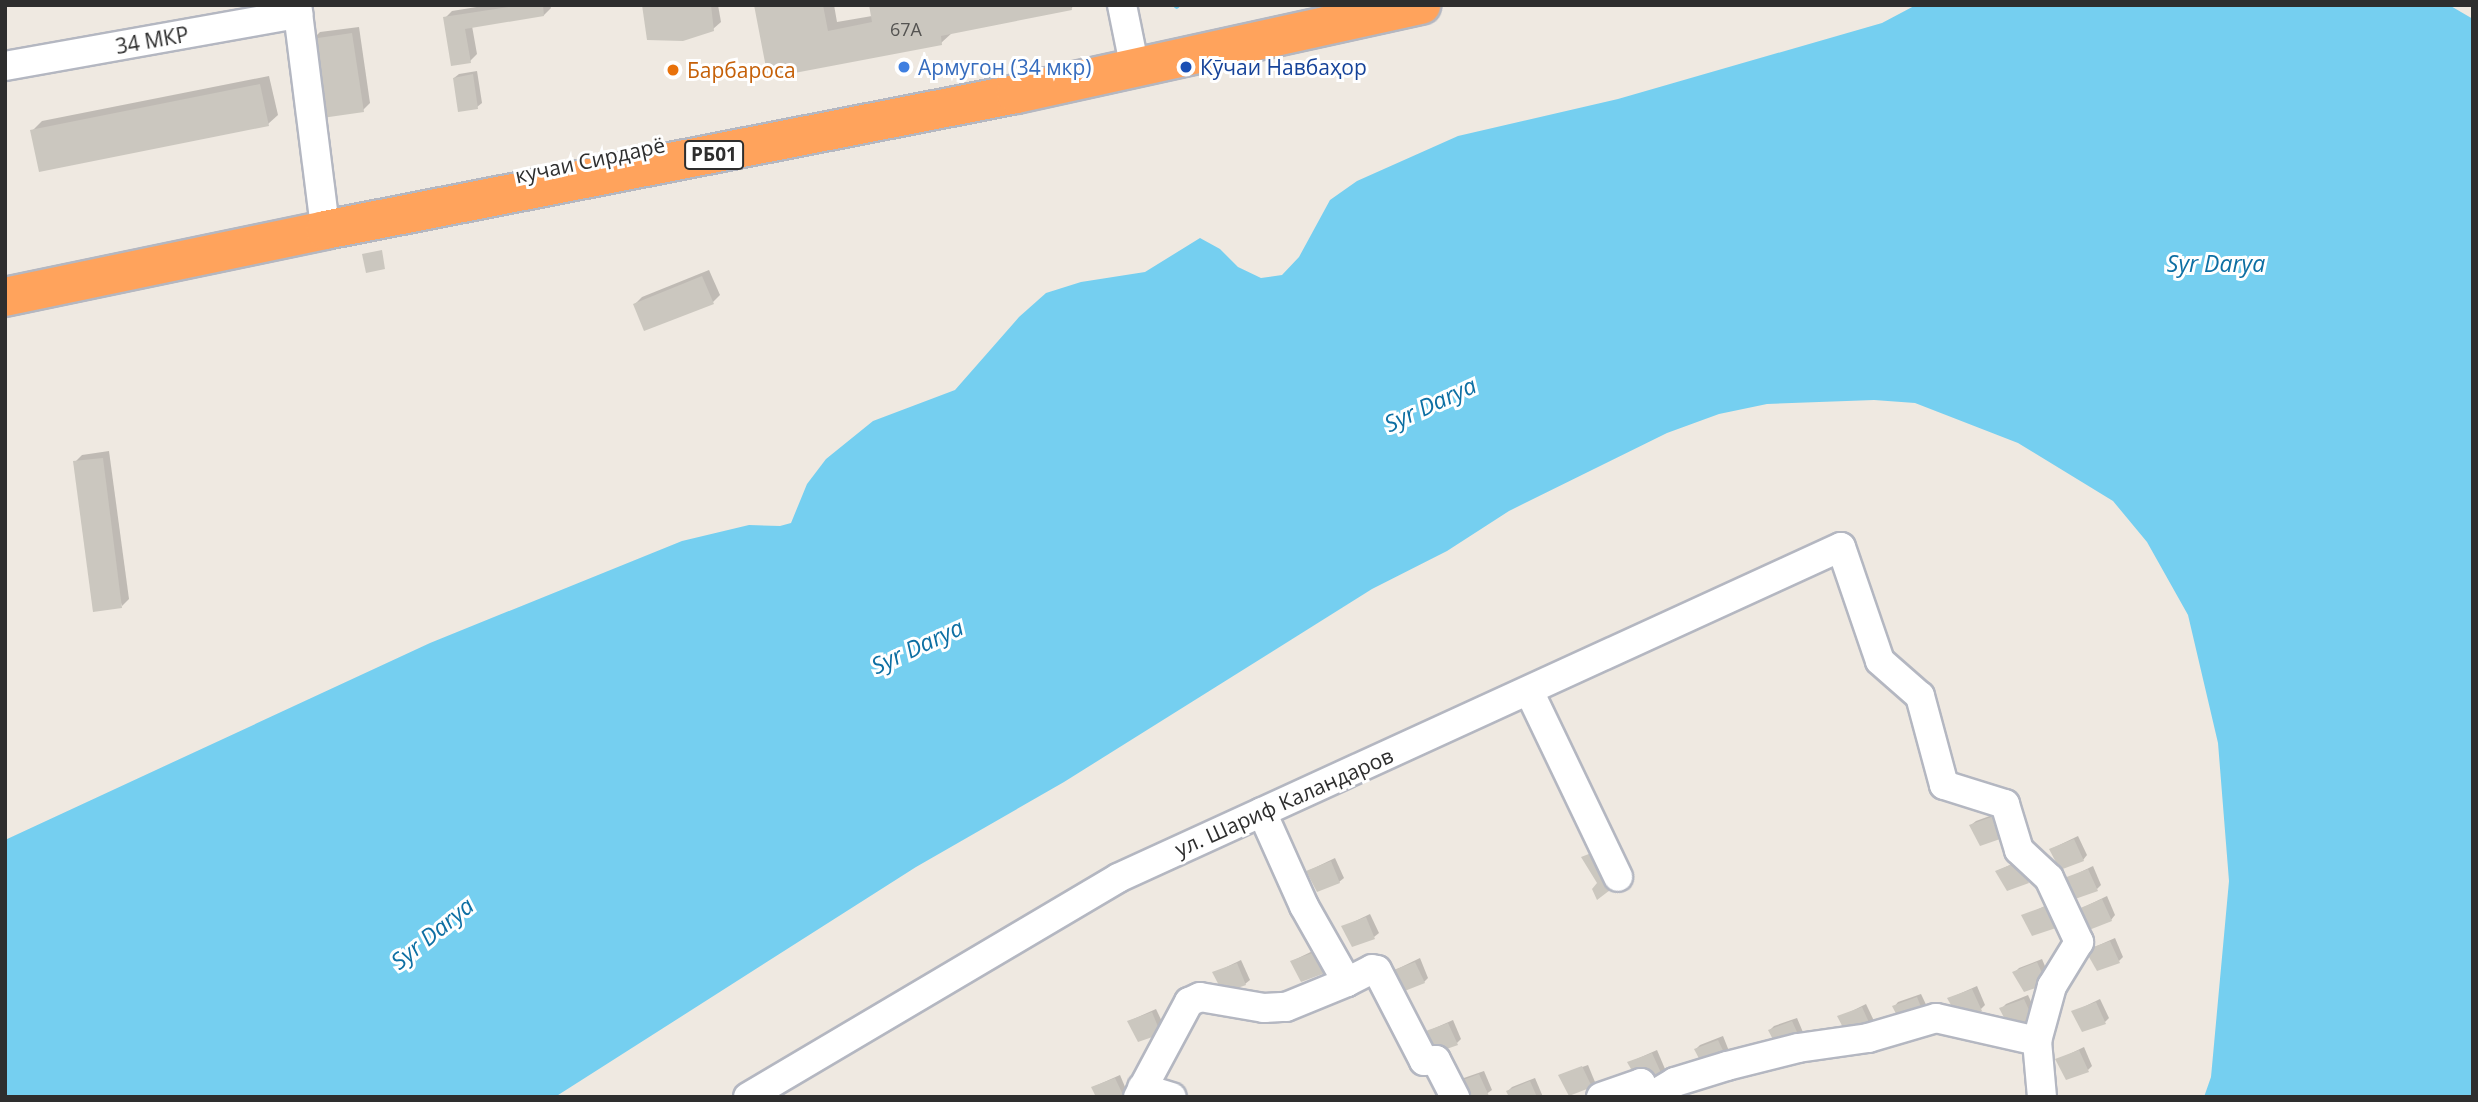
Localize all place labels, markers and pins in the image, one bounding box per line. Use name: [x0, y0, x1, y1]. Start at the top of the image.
place label: Армугон (34 мкр): [918, 54, 1091, 80]
place label: Кӯчаи Навбаҳор: [1200, 54, 1367, 80]
place label: Барбароса: [687, 57, 796, 83]
marker: Армугон (34 мкр): [896, 59, 912, 75]
marker: Кӯчаи Навбаҳор: [1178, 59, 1194, 75]
marker: Барбароса: [665, 62, 681, 78]

